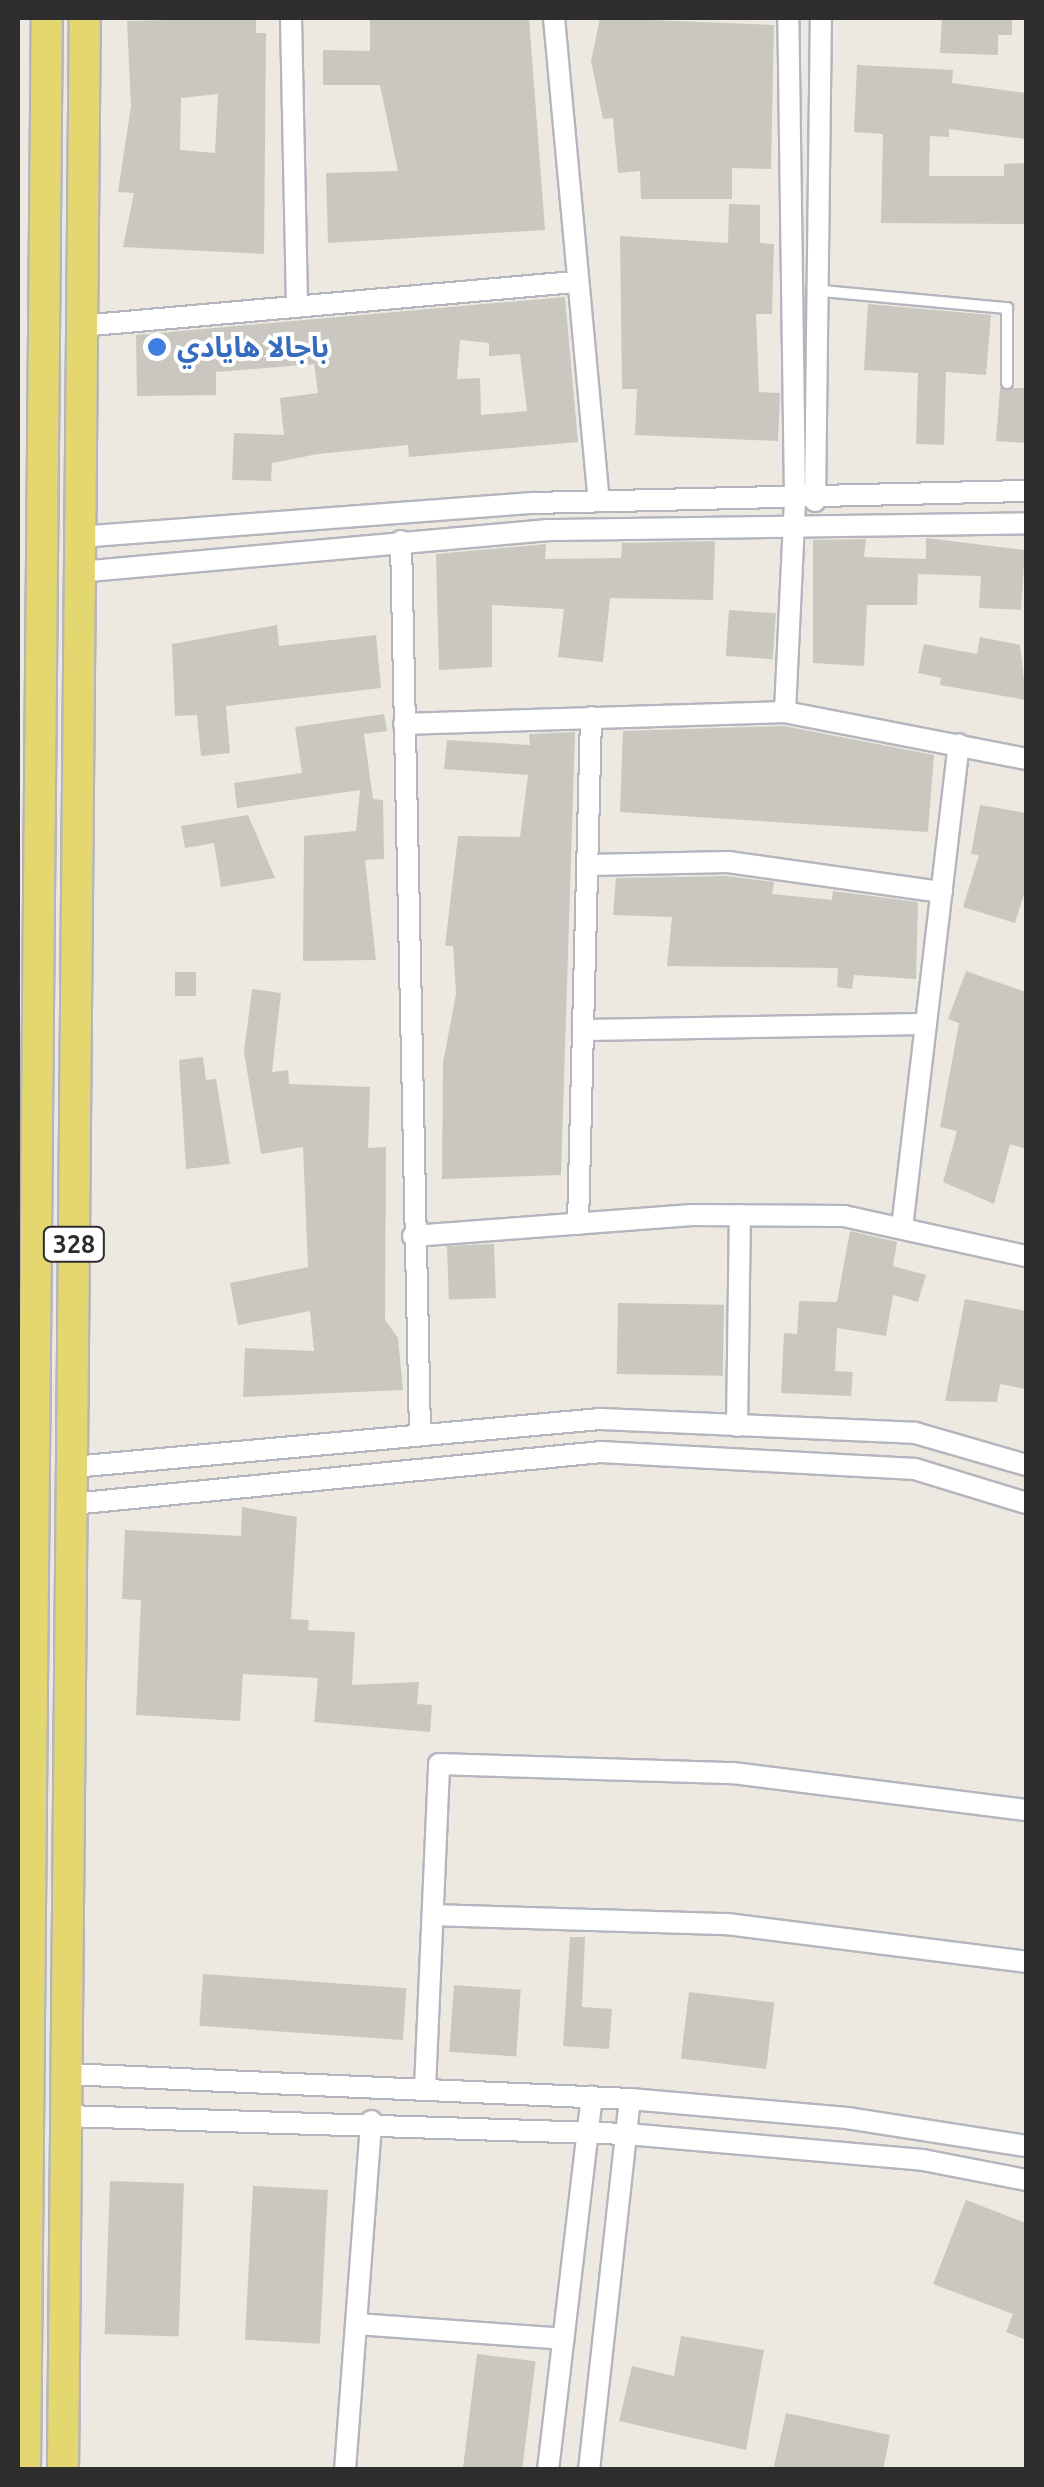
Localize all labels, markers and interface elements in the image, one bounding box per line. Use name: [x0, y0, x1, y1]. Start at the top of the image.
place label: باجالا هايادي: [177, 330, 329, 364]
marker: باجالا هايادي: [146, 336, 168, 358]
road number: 328: [42, 1224, 106, 1264]

